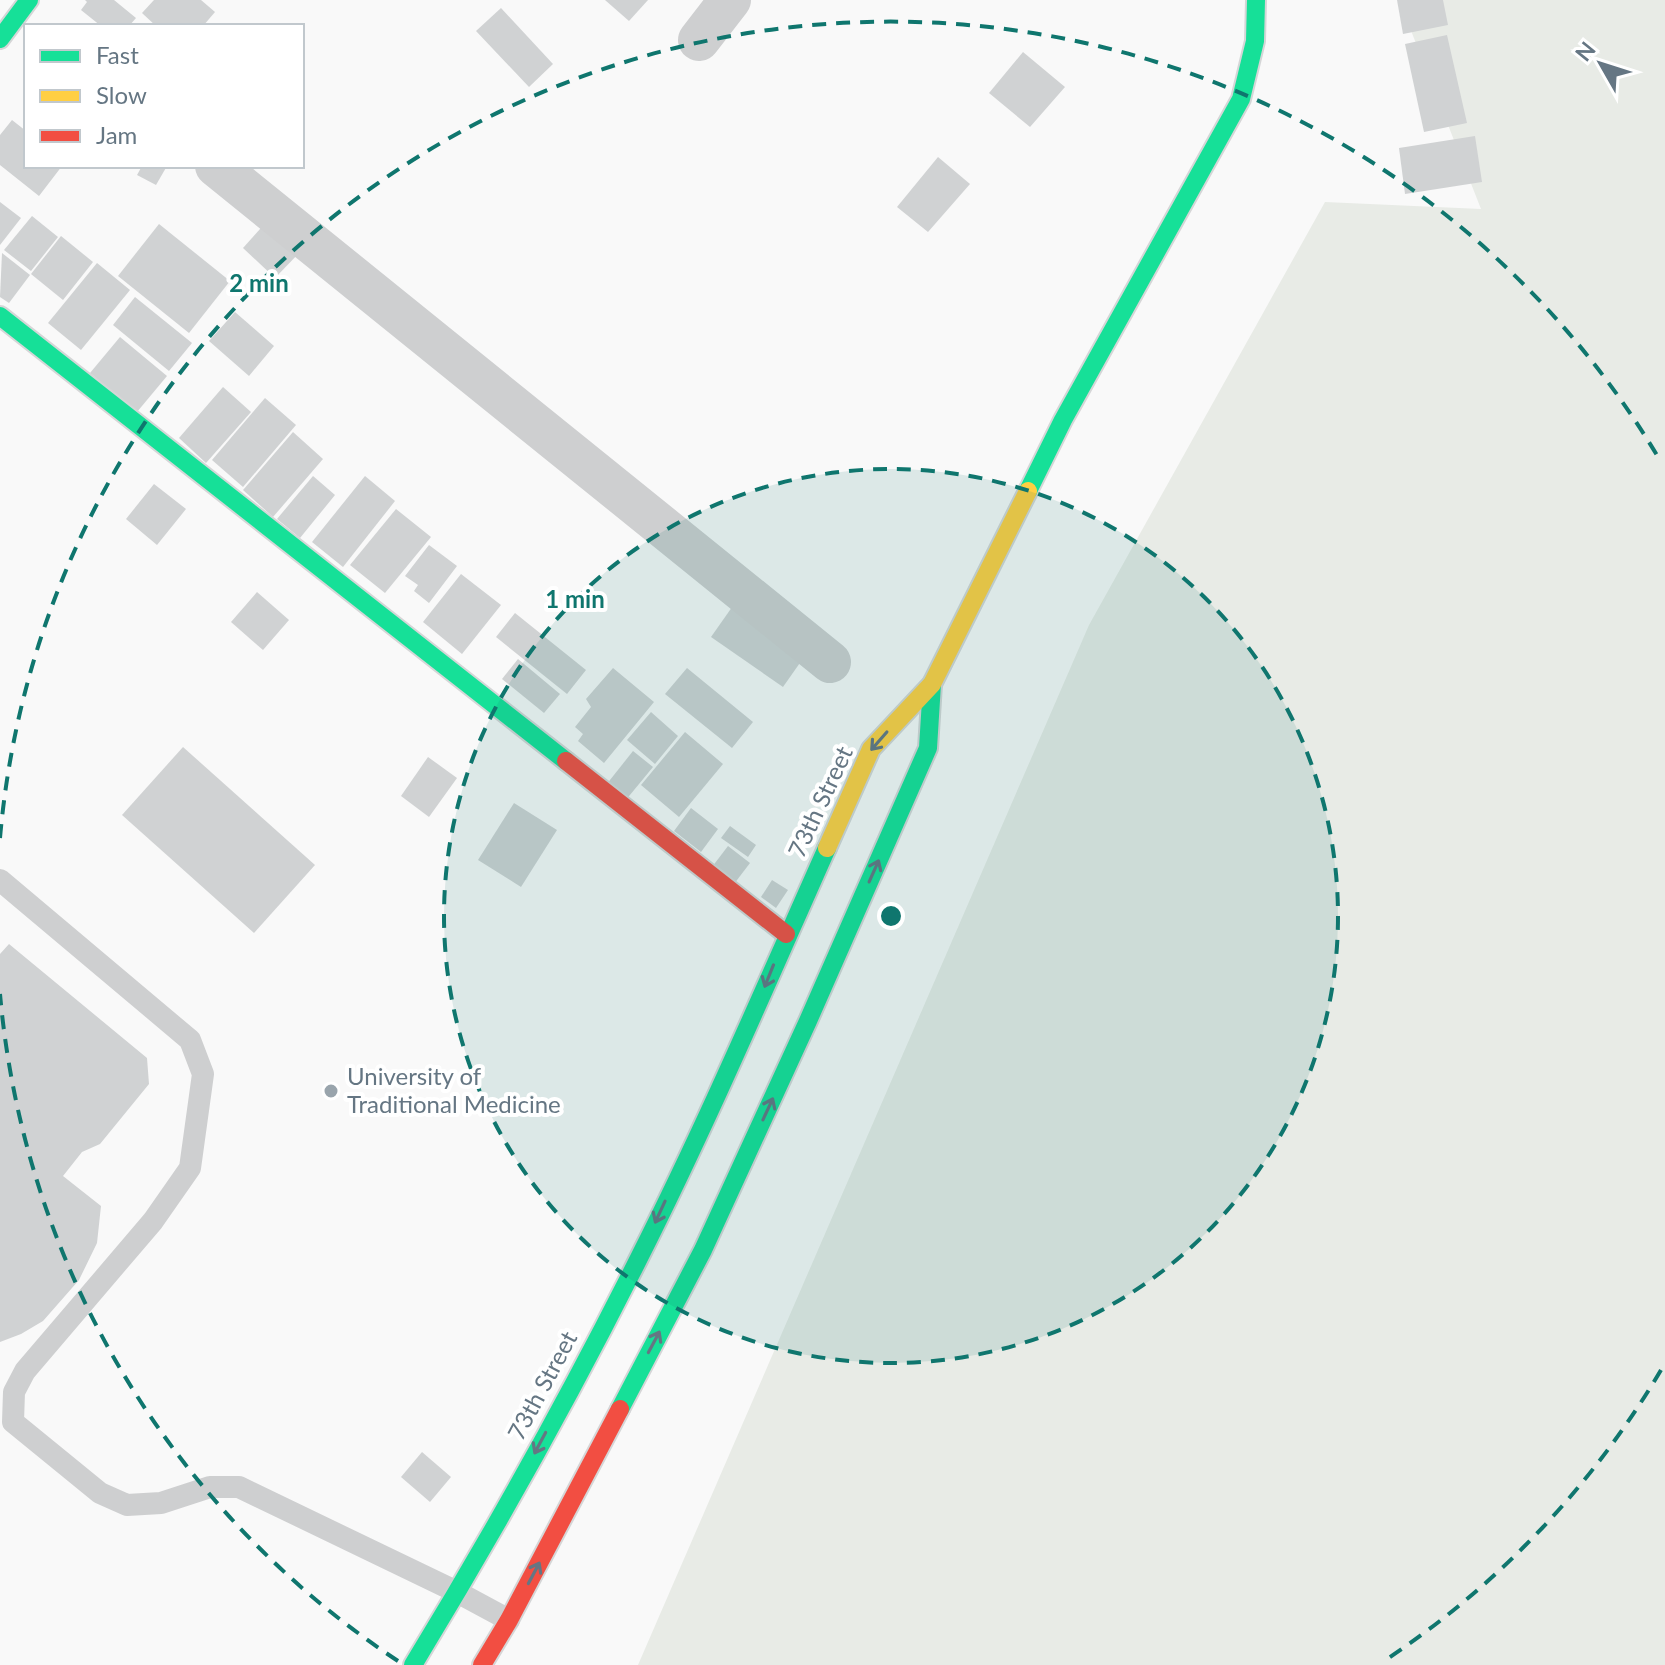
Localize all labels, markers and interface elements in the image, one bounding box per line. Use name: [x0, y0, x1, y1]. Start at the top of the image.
legend: [24, 24, 304, 168]
north arrow: [1561, 24, 1641, 104]
text: N: [1569, 36, 1601, 66]
text: Fast: [96, 40, 139, 69]
text: Slow: [96, 80, 147, 109]
text: Jam: [96, 120, 137, 149]
text: 2 min: [229, 268, 289, 297]
text: 1 min: [545, 584, 605, 613]
one-way arrow: [870, 731, 888, 751]
street label: 73th Street: [781, 741, 858, 862]
one-way arrow: [868, 860, 883, 884]
centre of rings: [877, 902, 905, 930]
one-way arrow: [761, 963, 776, 988]
place label: University of Traditional Medicine: [347, 1061, 561, 1118]
marker: University of Traditional Medicine: [322, 1082, 340, 1100]
one-way arrow: [761, 1097, 776, 1121]
one-way arrow: [652, 1200, 667, 1224]
street label: 73th Street: [501, 1326, 583, 1445]
one-way arrow: [647, 1331, 663, 1355]
one-way arrow: [532, 1430, 548, 1454]
one-way arrow: [526, 1561, 542, 1585]

